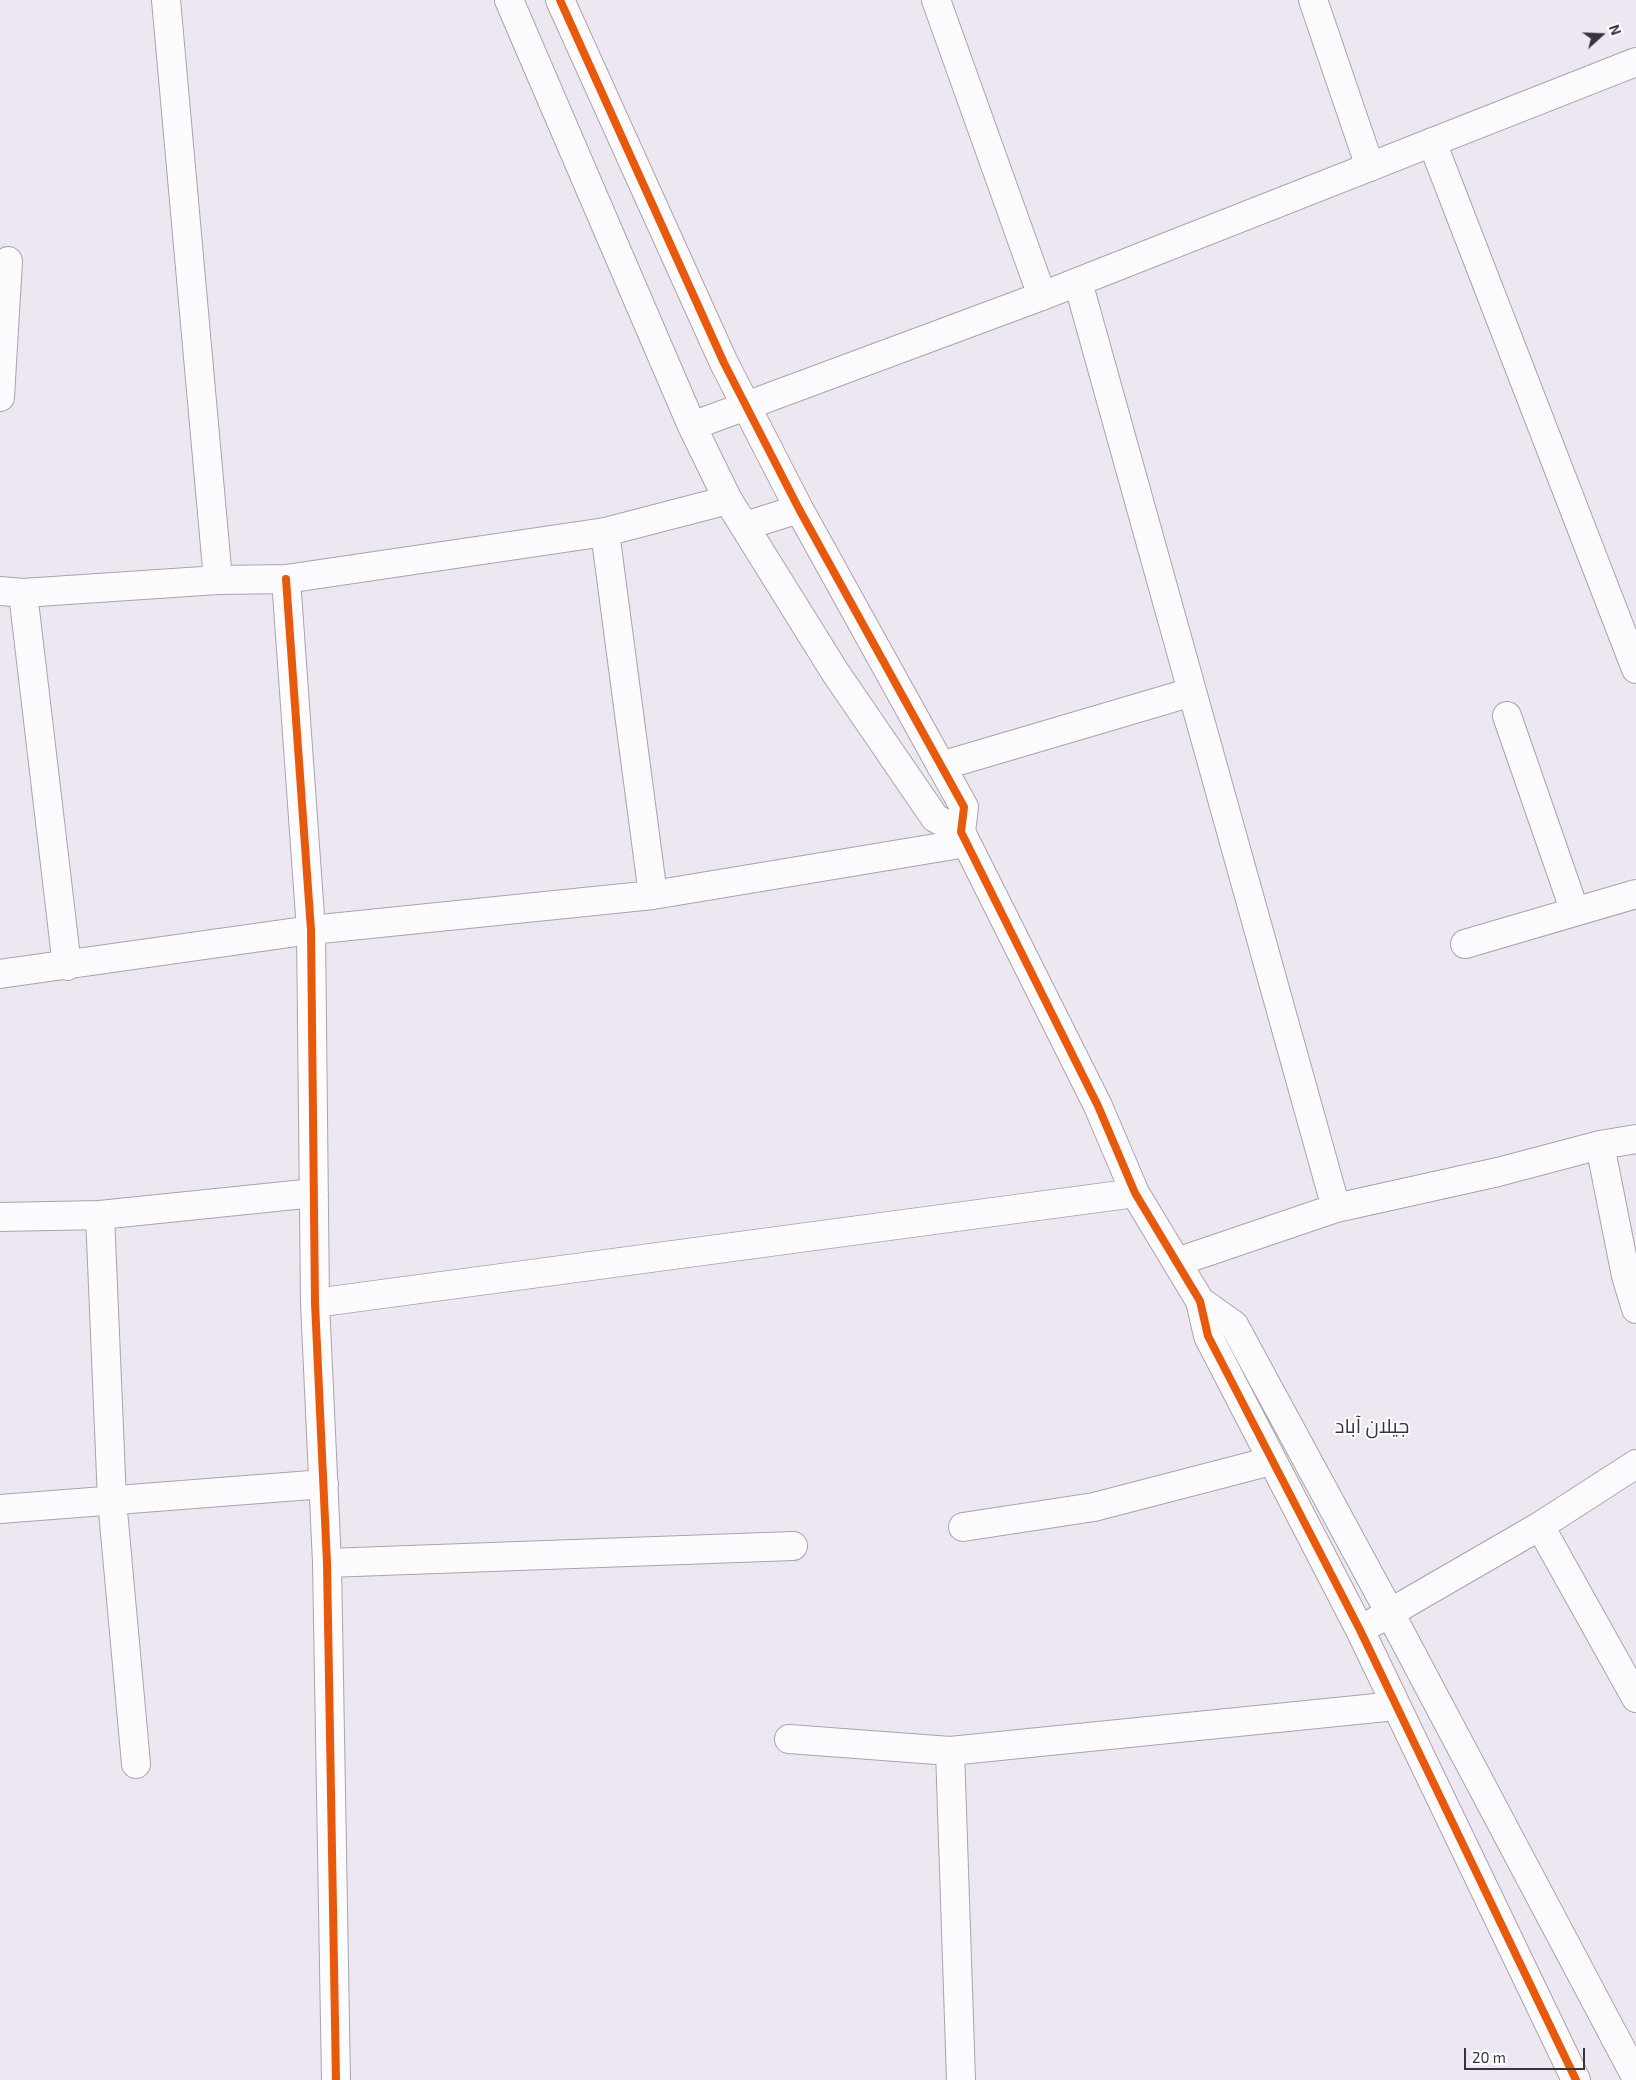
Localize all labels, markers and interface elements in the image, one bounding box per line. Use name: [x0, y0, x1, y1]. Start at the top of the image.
north arrow: [1576, 10, 1626, 60]
text: N: [1606, 22, 1625, 37]
district label: جیلان آباد: [1335, 1414, 1409, 1438]
scale bar: [1466, 2038, 1587, 2070]
text: 20 m: [1472, 2048, 1506, 2066]

